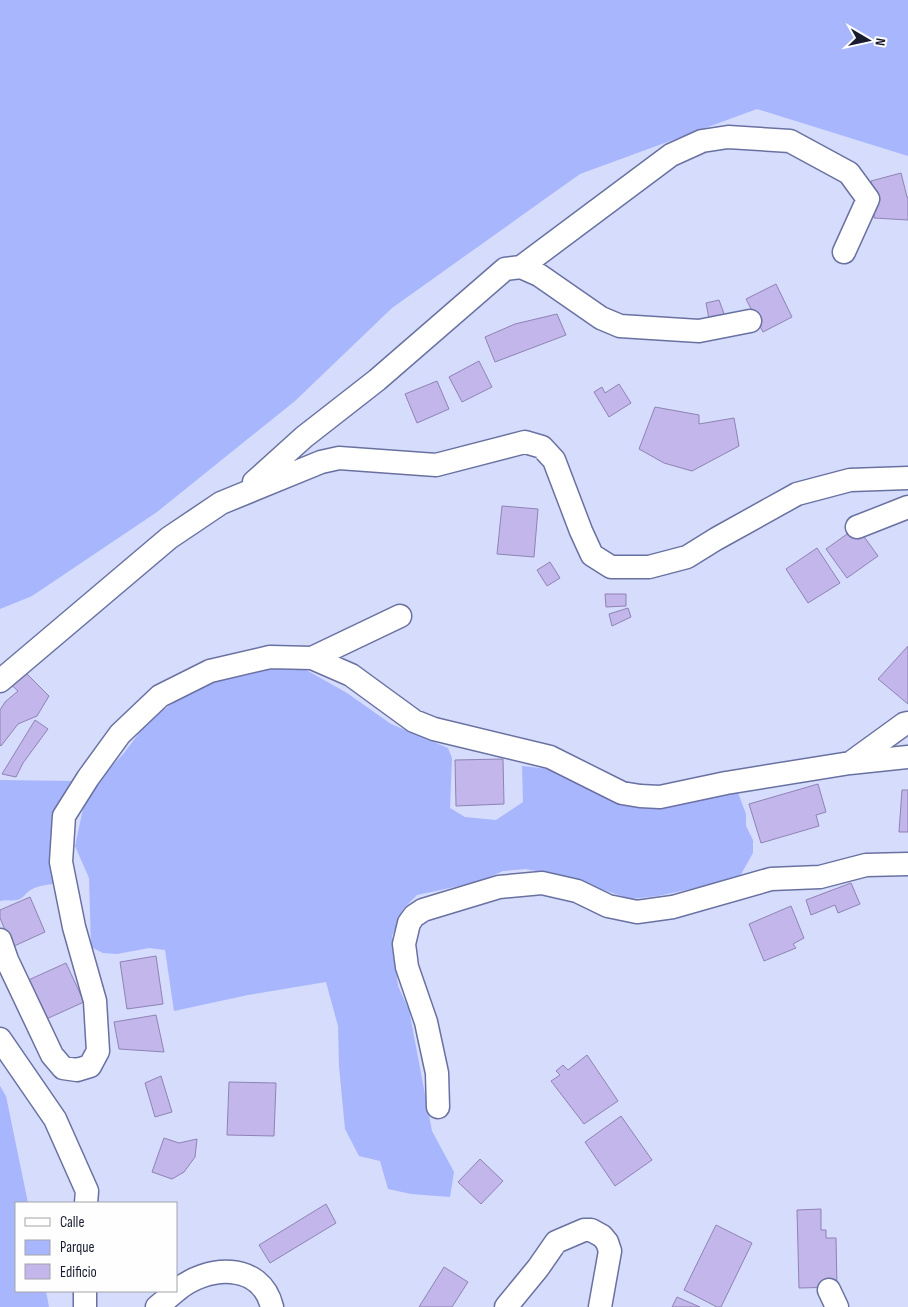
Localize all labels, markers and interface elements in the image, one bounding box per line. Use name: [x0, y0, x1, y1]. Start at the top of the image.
north arrow: [843, 15, 893, 65]
text: N: [871, 37, 889, 47]
legend: [15, 1202, 178, 1292]
text: Calle: [60, 1213, 84, 1232]
text: Parque: [60, 1238, 95, 1257]
text: Edificio: [60, 1263, 97, 1282]

